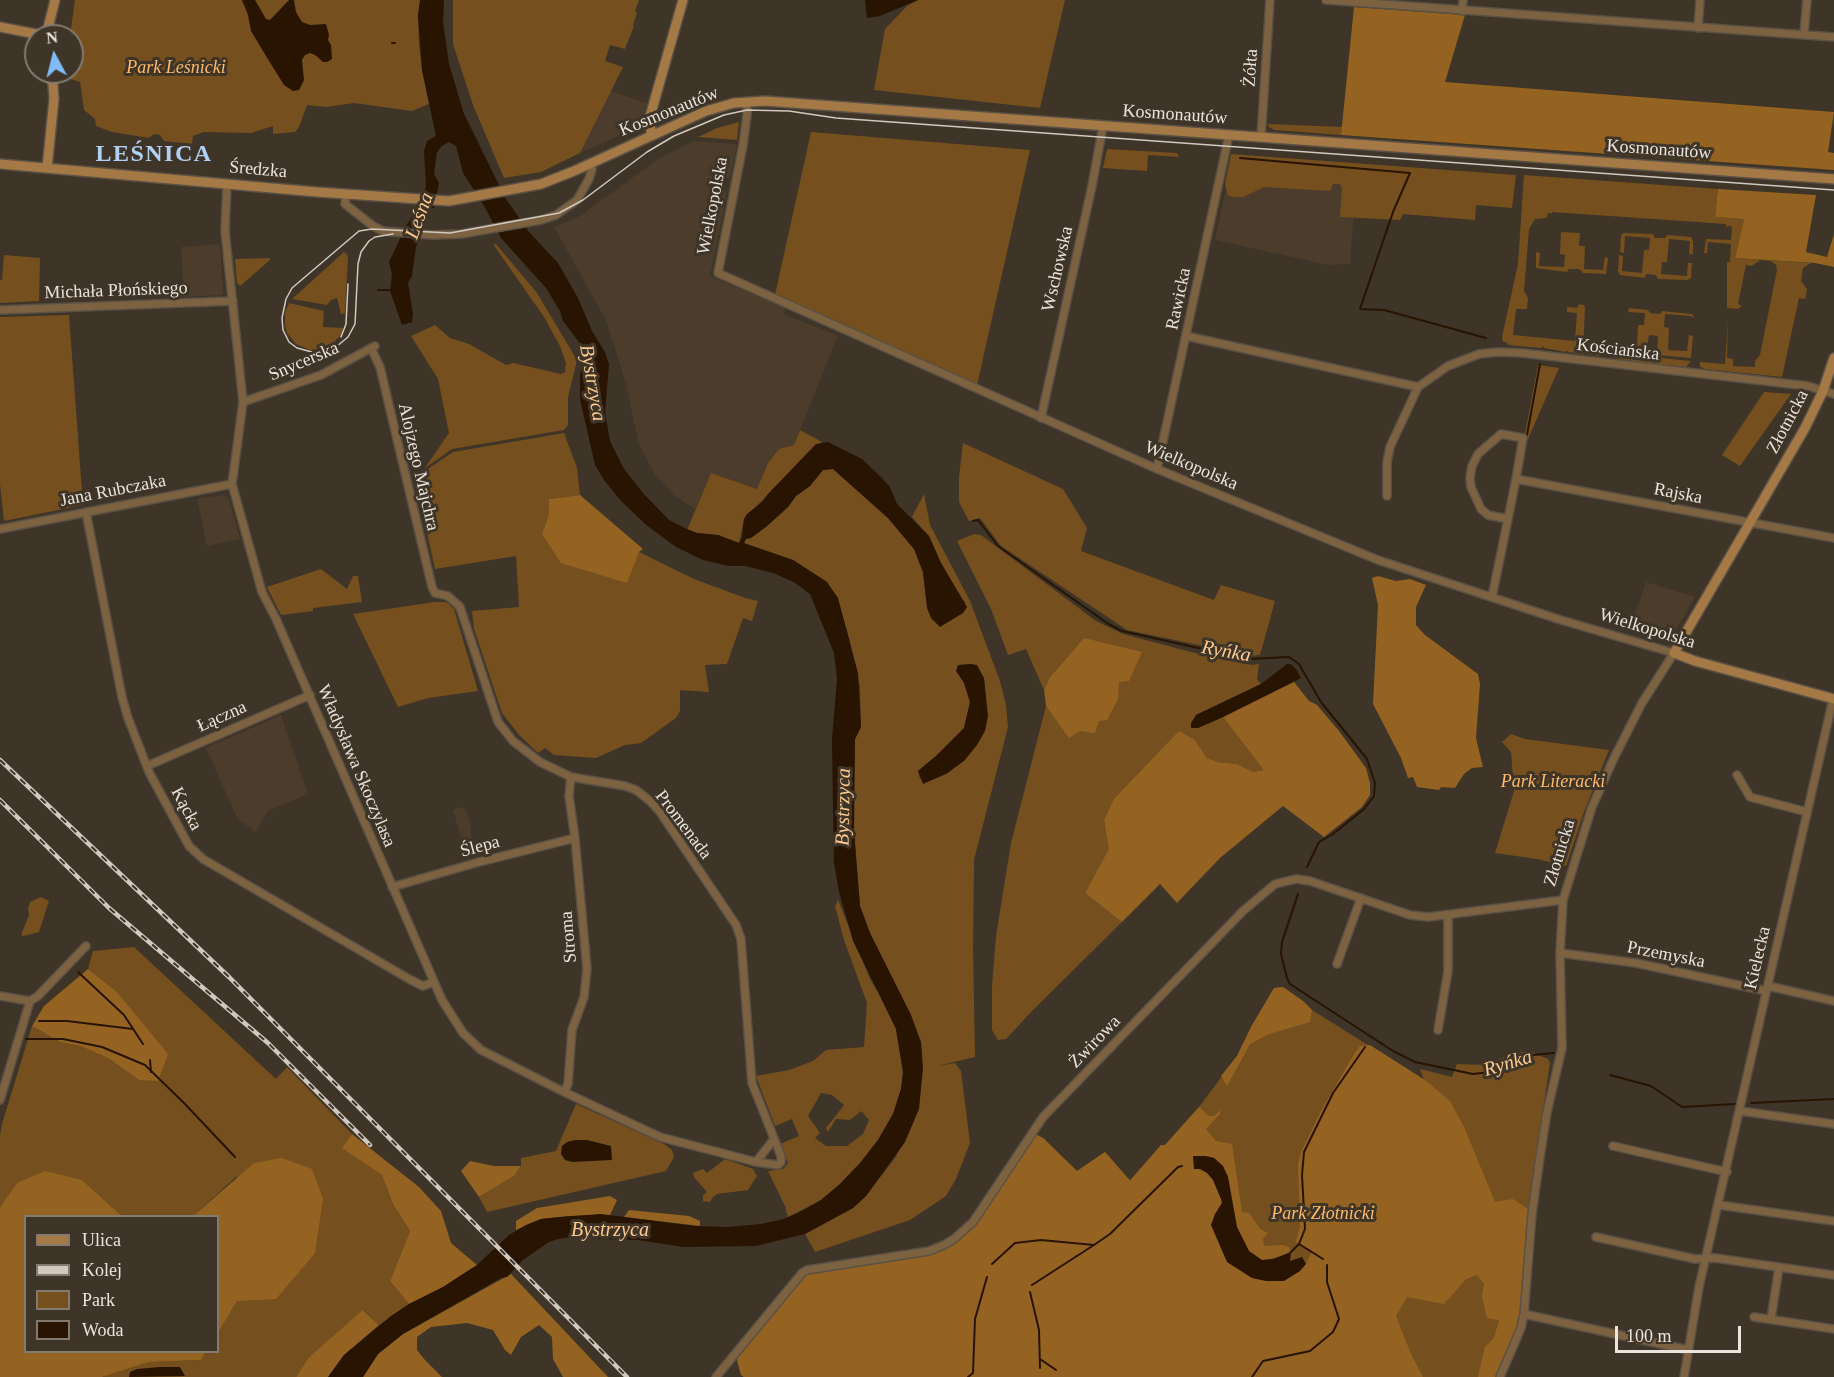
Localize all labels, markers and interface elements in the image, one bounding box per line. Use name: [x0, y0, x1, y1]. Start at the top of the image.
north arrow: [24, 24, 84, 84]
text: N: [45, 28, 59, 47]
street label: Żółta: [1239, 48, 1263, 88]
park label: Park Leśnicki: [126, 57, 226, 79]
street label: Kosmonautów: [616, 82, 722, 142]
street label: Kosmonautów: [1122, 101, 1228, 129]
street label: Kosmonautów: [1606, 136, 1712, 164]
district label: LEŚNICA: [95, 141, 213, 169]
street label: Wielkopolska: [693, 155, 733, 257]
street label: Średzka: [228, 157, 288, 183]
water label: Leśna: [401, 189, 439, 243]
street label: Wschowska: [1038, 224, 1078, 314]
street label: Rawicka: [1162, 266, 1196, 332]
street label: Michała Płońskiego: [44, 278, 188, 304]
street label: Kościańska: [1576, 334, 1660, 366]
street label: Snycerska: [266, 338, 342, 386]
water label: Bystrzyca: [573, 343, 611, 423]
street label: Złotnicka: [1762, 386, 1814, 458]
street label: Alojzego Majchra: [393, 401, 443, 533]
street label: Wielkopolska: [1141, 437, 1241, 495]
street label: Jana Rubczaka: [58, 470, 168, 512]
street label: Rajska: [1652, 479, 1704, 509]
street label: Wielkopolska: [1596, 604, 1698, 654]
water label: Ryńka: [1199, 636, 1253, 668]
street label: Władysława Skoczylasa: [312, 681, 400, 851]
street label: Łączna: [194, 697, 250, 737]
water label: Bystrzyca: [831, 768, 857, 846]
park label: Park Literacki: [1501, 771, 1605, 793]
street label: Kącka: [166, 784, 206, 834]
street label: Promenada: [650, 786, 716, 864]
street label: Złotnicka: [1540, 817, 1580, 889]
street label: Ślepa: [458, 831, 502, 863]
street label: Stroma: [556, 910, 582, 964]
street label: Kielecka: [1740, 924, 1776, 992]
street label: Przemyska: [1625, 937, 1707, 973]
street label: Żwirowa: [1065, 1011, 1125, 1073]
water label: Ryńka: [1481, 1045, 1535, 1083]
park label: Park Złotnicki: [1271, 1203, 1375, 1225]
legend: [24, 1215, 219, 1353]
water label: Bystrzyca: [571, 1219, 649, 1243]
text: Ulica: [82, 1230, 121, 1250]
text: Kolej: [82, 1260, 122, 1280]
text: Park: [82, 1290, 115, 1310]
scale bar: [1618, 1314, 1744, 1352]
text: Woda: [82, 1320, 124, 1340]
text: 100 m: [1626, 1326, 1672, 1346]

